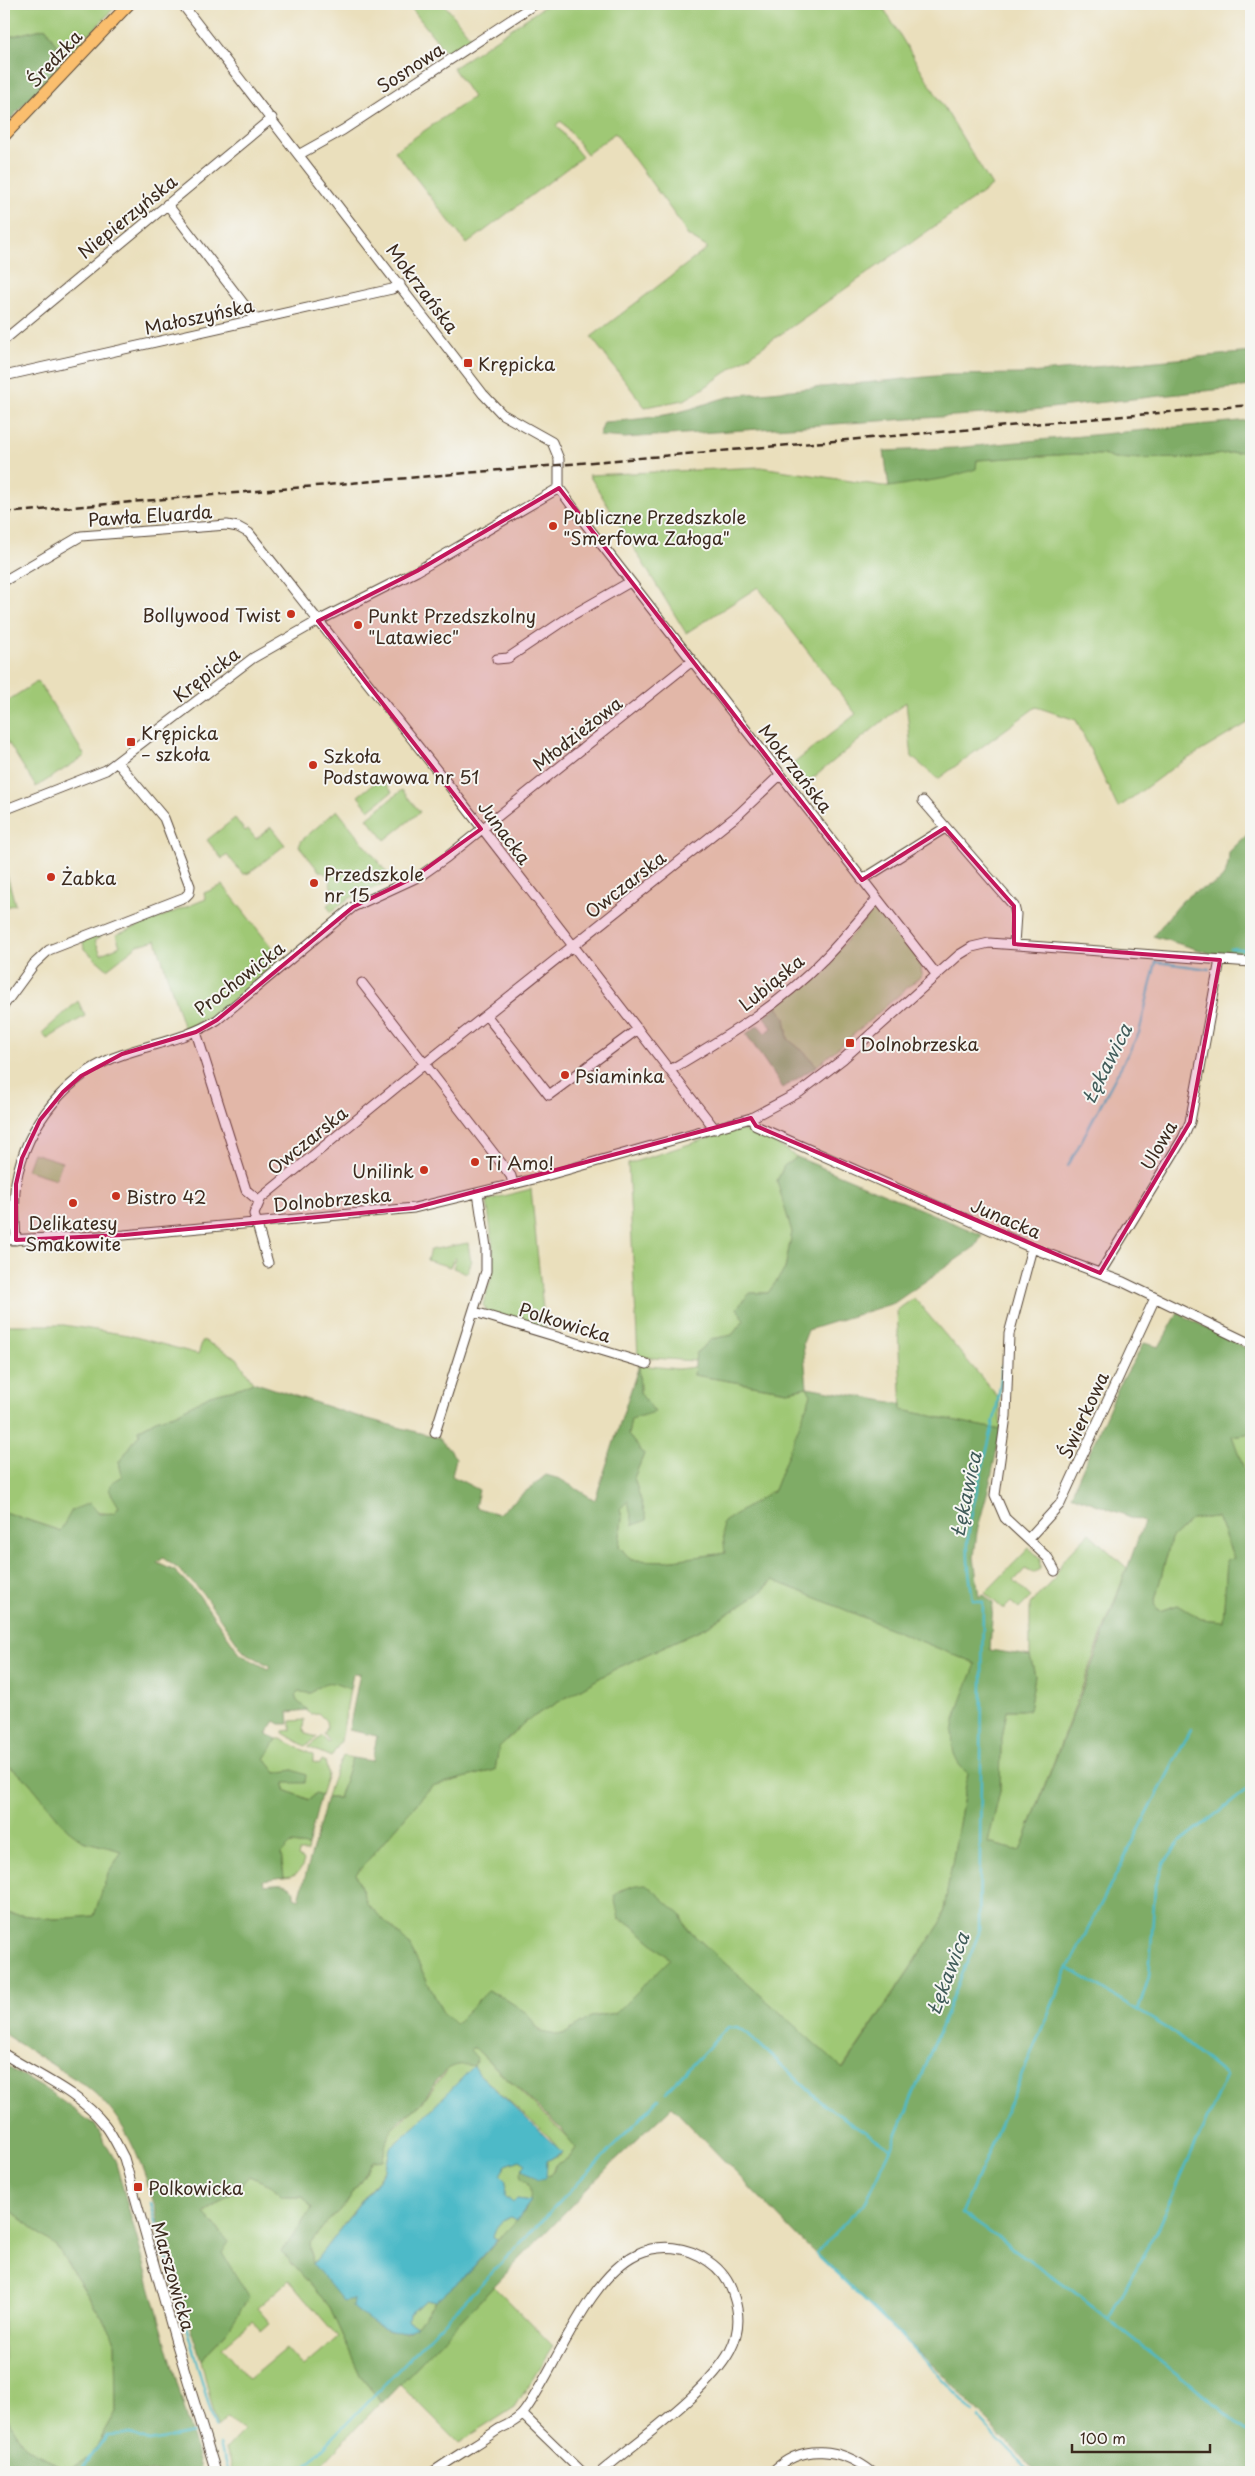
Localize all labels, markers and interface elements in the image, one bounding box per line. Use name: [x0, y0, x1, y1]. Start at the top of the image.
street label: Średzka: [20, 23, 88, 93]
street label: Sosnowa: [371, 35, 450, 99]
street label: Niepierzyńska: [72, 167, 183, 264]
street label: Mokrzańska: [380, 237, 466, 339]
street label: Małoszyńska: [142, 291, 257, 341]
place label: Krępicka: [478, 350, 556, 377]
marker: Krępicka: [462, 357, 474, 369]
street label: Pawła Eluarda: [87, 497, 214, 533]
place label: Publiczne Przedszkole "Smerfowa Załoga": [563, 503, 747, 551]
marker: Publiczne Przedszkole "Smerfowa Załoga": [547, 520, 559, 532]
place label: Bollywood Twist: [142, 601, 281, 628]
place label: Punkt Przedszkolny "Latawiec": [368, 602, 536, 650]
marker: Bollywood Twist: [285, 608, 297, 620]
marker: Punkt Przedszkolny "Latawiec": [352, 619, 364, 631]
street label: Krępicka: [167, 640, 246, 708]
street label: Młodzieżowa: [526, 689, 628, 777]
street label: Mokrzańska: [753, 718, 840, 819]
place label: Krępicka – szkoła: [141, 719, 219, 767]
marker: Krępicka – szkoła: [125, 736, 137, 748]
place label: Szkoła Podstawowa nr 51: [323, 742, 479, 790]
marker: Szkoła Podstawowa nr 51: [307, 759, 319, 771]
street label: Junacka: [472, 794, 539, 870]
street label: Owczarska: [579, 843, 672, 924]
place label: Przedszkole nr 15: [324, 860, 424, 908]
place label: Żabka: [61, 864, 117, 891]
marker: Żabka: [45, 871, 57, 883]
marker: Przedszkole nr 15: [308, 877, 320, 889]
street label: Prochowicka: [188, 933, 291, 1022]
street label: Lubiąska: [732, 947, 810, 1017]
water label: Łękawica: [1074, 1018, 1138, 1108]
place label: Dolnobrzeska: [860, 1030, 979, 1057]
marker: Dolnobrzeska: [844, 1037, 856, 1049]
place label: Psiaminka: [575, 1062, 665, 1089]
marker: Psiaminka: [559, 1069, 571, 1081]
street label: Owczarska: [261, 1099, 353, 1181]
street label: Ulowa: [1133, 1115, 1183, 1175]
place label: Ti Amo!: [485, 1149, 554, 1176]
marker: Ti Amo!: [469, 1156, 481, 1168]
place label: Unilink: [352, 1157, 414, 1184]
marker: Unilink: [418, 1164, 430, 1176]
street label: Dolnobrzeska: [272, 1180, 393, 1218]
place label: Bistro 42: [126, 1183, 206, 1210]
marker: Bistro 42: [110, 1190, 122, 1202]
street label: Junacka: [967, 1191, 1046, 1245]
marker: Delikatesy Smakowite: [67, 1197, 79, 1209]
place label: Delikatesy Smakowite: [25, 1209, 121, 1257]
street label: Polkowicka: [516, 1295, 615, 1349]
street label: Świerkowa: [1051, 1366, 1115, 1463]
water label: Łękawica: [942, 1448, 988, 1539]
water label: Łękawica: [919, 1927, 976, 2018]
place label: Polkowicka: [148, 2174, 244, 2201]
marker: Polkowicka: [132, 2181, 144, 2193]
street label: Marszowicka: [145, 2218, 203, 2335]
scale bar: [1072, 2421, 1210, 2453]
text: 100 m: [1080, 2426, 1126, 2449]

